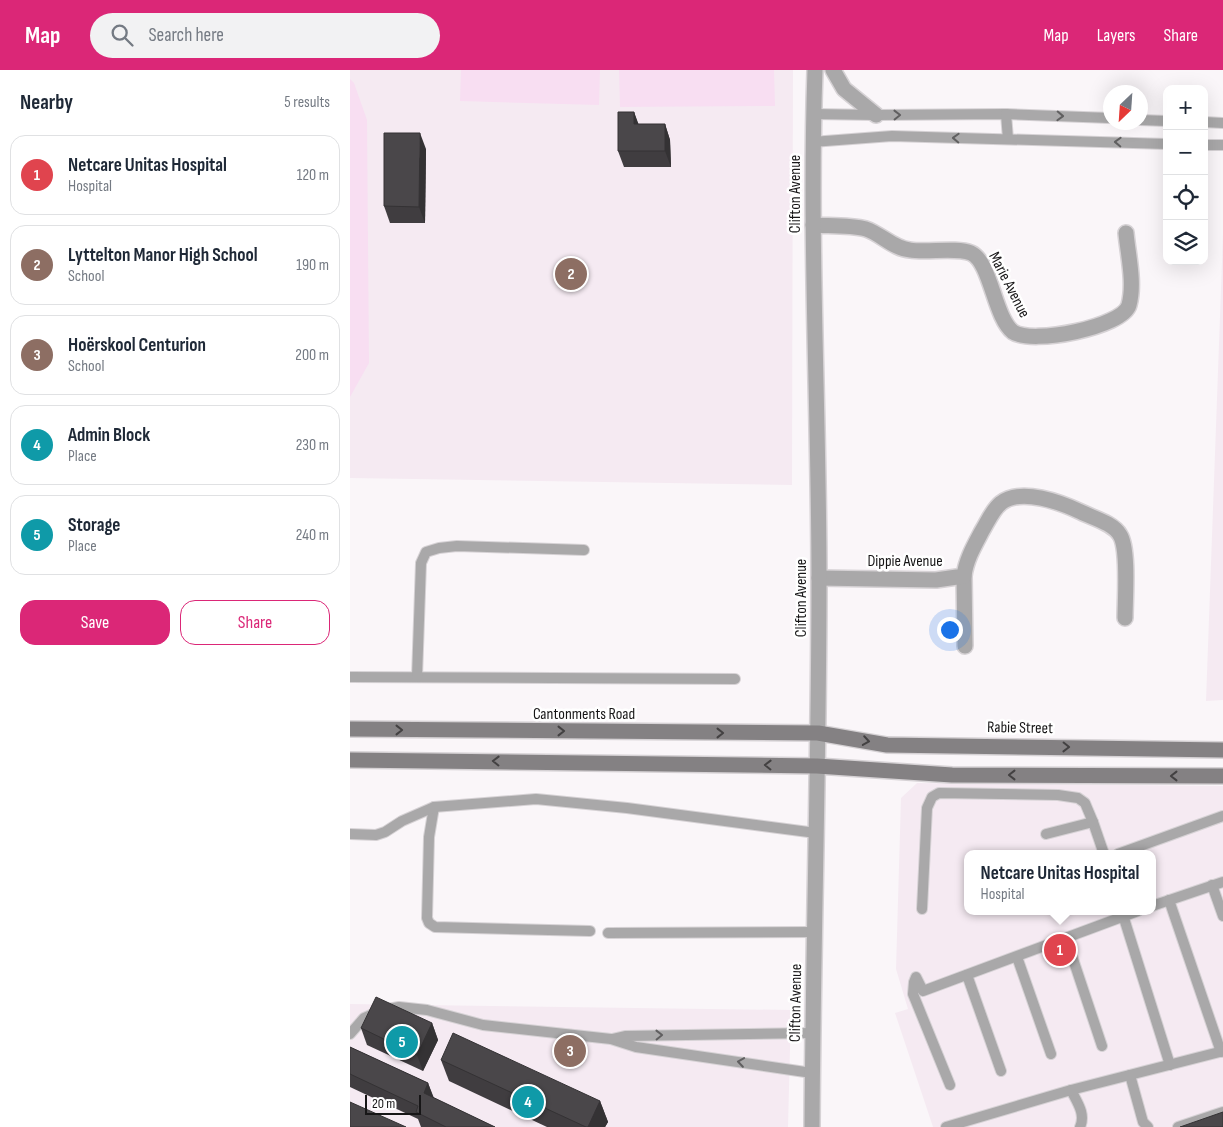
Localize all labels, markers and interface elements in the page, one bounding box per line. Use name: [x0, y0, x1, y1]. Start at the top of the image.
search box: [90, 13, 440, 58]
text: Map: [25, 21, 60, 50]
icon: search: [108, 21, 136, 49]
text: Search here: [148, 24, 224, 47]
text: Map: [1044, 25, 1069, 46]
text: Layers: [1097, 25, 1136, 46]
text: Share: [1164, 25, 1198, 46]
north arrow: [1103, 85, 1148, 130]
map controls: [1163, 85, 1208, 265]
button: +: [1163, 85, 1208, 130]
text: Nearby: [20, 90, 73, 115]
text: 5 results: [284, 93, 330, 112]
one-way arrow: [894, 110, 901, 120]
one-way arrow: [1056, 111, 1064, 122]
button: −: [1163, 130, 1208, 175]
one-way arrow: [951, 133, 959, 143]
one-way arrow: [1114, 137, 1122, 148]
text: Netcare Unitas Hospital: [68, 154, 227, 177]
street label: Clifton Avenue: [786, 155, 805, 233]
text: 1: [34, 166, 40, 185]
text: 120 m: [297, 166, 329, 185]
button: locate: [1163, 175, 1208, 220]
text: Hospital: [68, 177, 112, 196]
button: layers: [1163, 220, 1208, 265]
text: Lyttelton Manor High School: [68, 244, 258, 267]
street label: Marie Avenue: [984, 249, 1034, 321]
pin: 2: [555, 255, 587, 293]
text: 2: [33, 256, 41, 275]
text: 190 m: [296, 256, 329, 275]
text: School: [68, 267, 104, 286]
text: Hoërskool Centurion: [68, 334, 206, 357]
text: 3: [33, 346, 41, 365]
text: 200 m: [295, 346, 329, 365]
text: School: [68, 357, 104, 376]
text: Admin Block: [68, 424, 150, 447]
text: 4: [33, 436, 41, 455]
text: 230 m: [296, 436, 329, 455]
text: Place: [68, 447, 97, 466]
text: Storage: [68, 514, 120, 537]
text: 5: [33, 526, 41, 545]
text: 240 m: [296, 526, 329, 545]
text: Place: [68, 537, 97, 556]
street label: Dippie Avenue: [867, 552, 943, 571]
street label: Clifton Avenue: [792, 559, 811, 637]
button: Save: [20, 600, 170, 645]
button: Share: [180, 600, 330, 645]
your location: [937, 617, 963, 643]
street label: Cantonments Road: [533, 705, 635, 724]
street label: Rabie Street: [987, 718, 1053, 738]
one-way arrow: [395, 725, 403, 735]
one-way arrow: [558, 726, 565, 736]
one-way arrow: [716, 728, 724, 738]
one-way arrow: [861, 736, 870, 746]
one-way arrow: [1062, 742, 1070, 752]
one-way arrow: [492, 756, 500, 766]
one-way arrow: [764, 760, 772, 770]
one-way arrow: [1008, 770, 1016, 780]
one-way arrow: [1170, 771, 1178, 781]
popup: [964, 850, 1156, 915]
text: Netcare Unitas Hospital: [981, 862, 1139, 885]
text: Hospital: [981, 885, 1025, 904]
pin: 1: [1044, 931, 1076, 969]
street label: Clifton Avenue: [786, 964, 806, 1042]
pin: 5: [386, 1023, 418, 1061]
one-way arrow: [655, 1030, 663, 1041]
pin: 3: [554, 1032, 586, 1070]
one-way arrow: [737, 1058, 745, 1068]
pin: 4: [512, 1083, 544, 1121]
scale bar: [365, 1092, 421, 1115]
text: 20 m: [372, 1095, 395, 1112]

